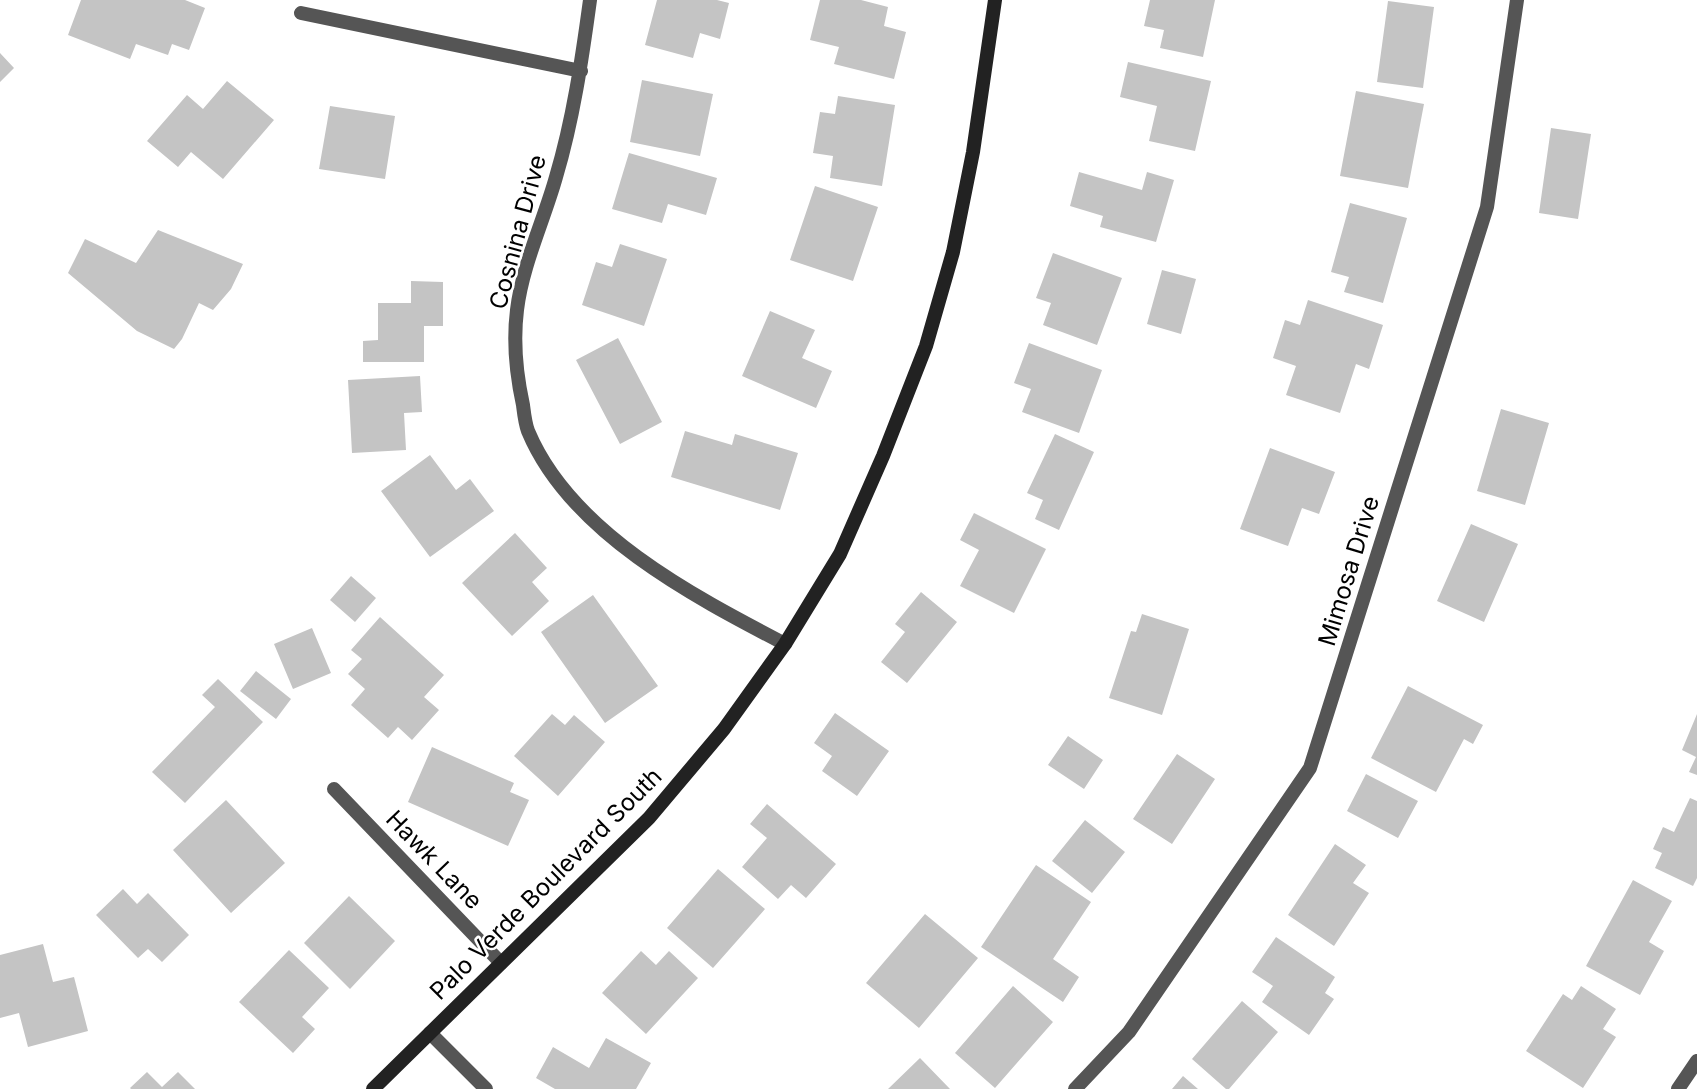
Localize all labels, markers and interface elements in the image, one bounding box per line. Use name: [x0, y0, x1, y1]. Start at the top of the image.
street label: Cosnina Drive: [483, 152, 552, 312]
street label: Mimosa Drive: [1312, 492, 1385, 649]
street label: Palo Verde Boulevard South: [424, 762, 668, 1006]
street label: Hawk Lane: [380, 804, 489, 915]

